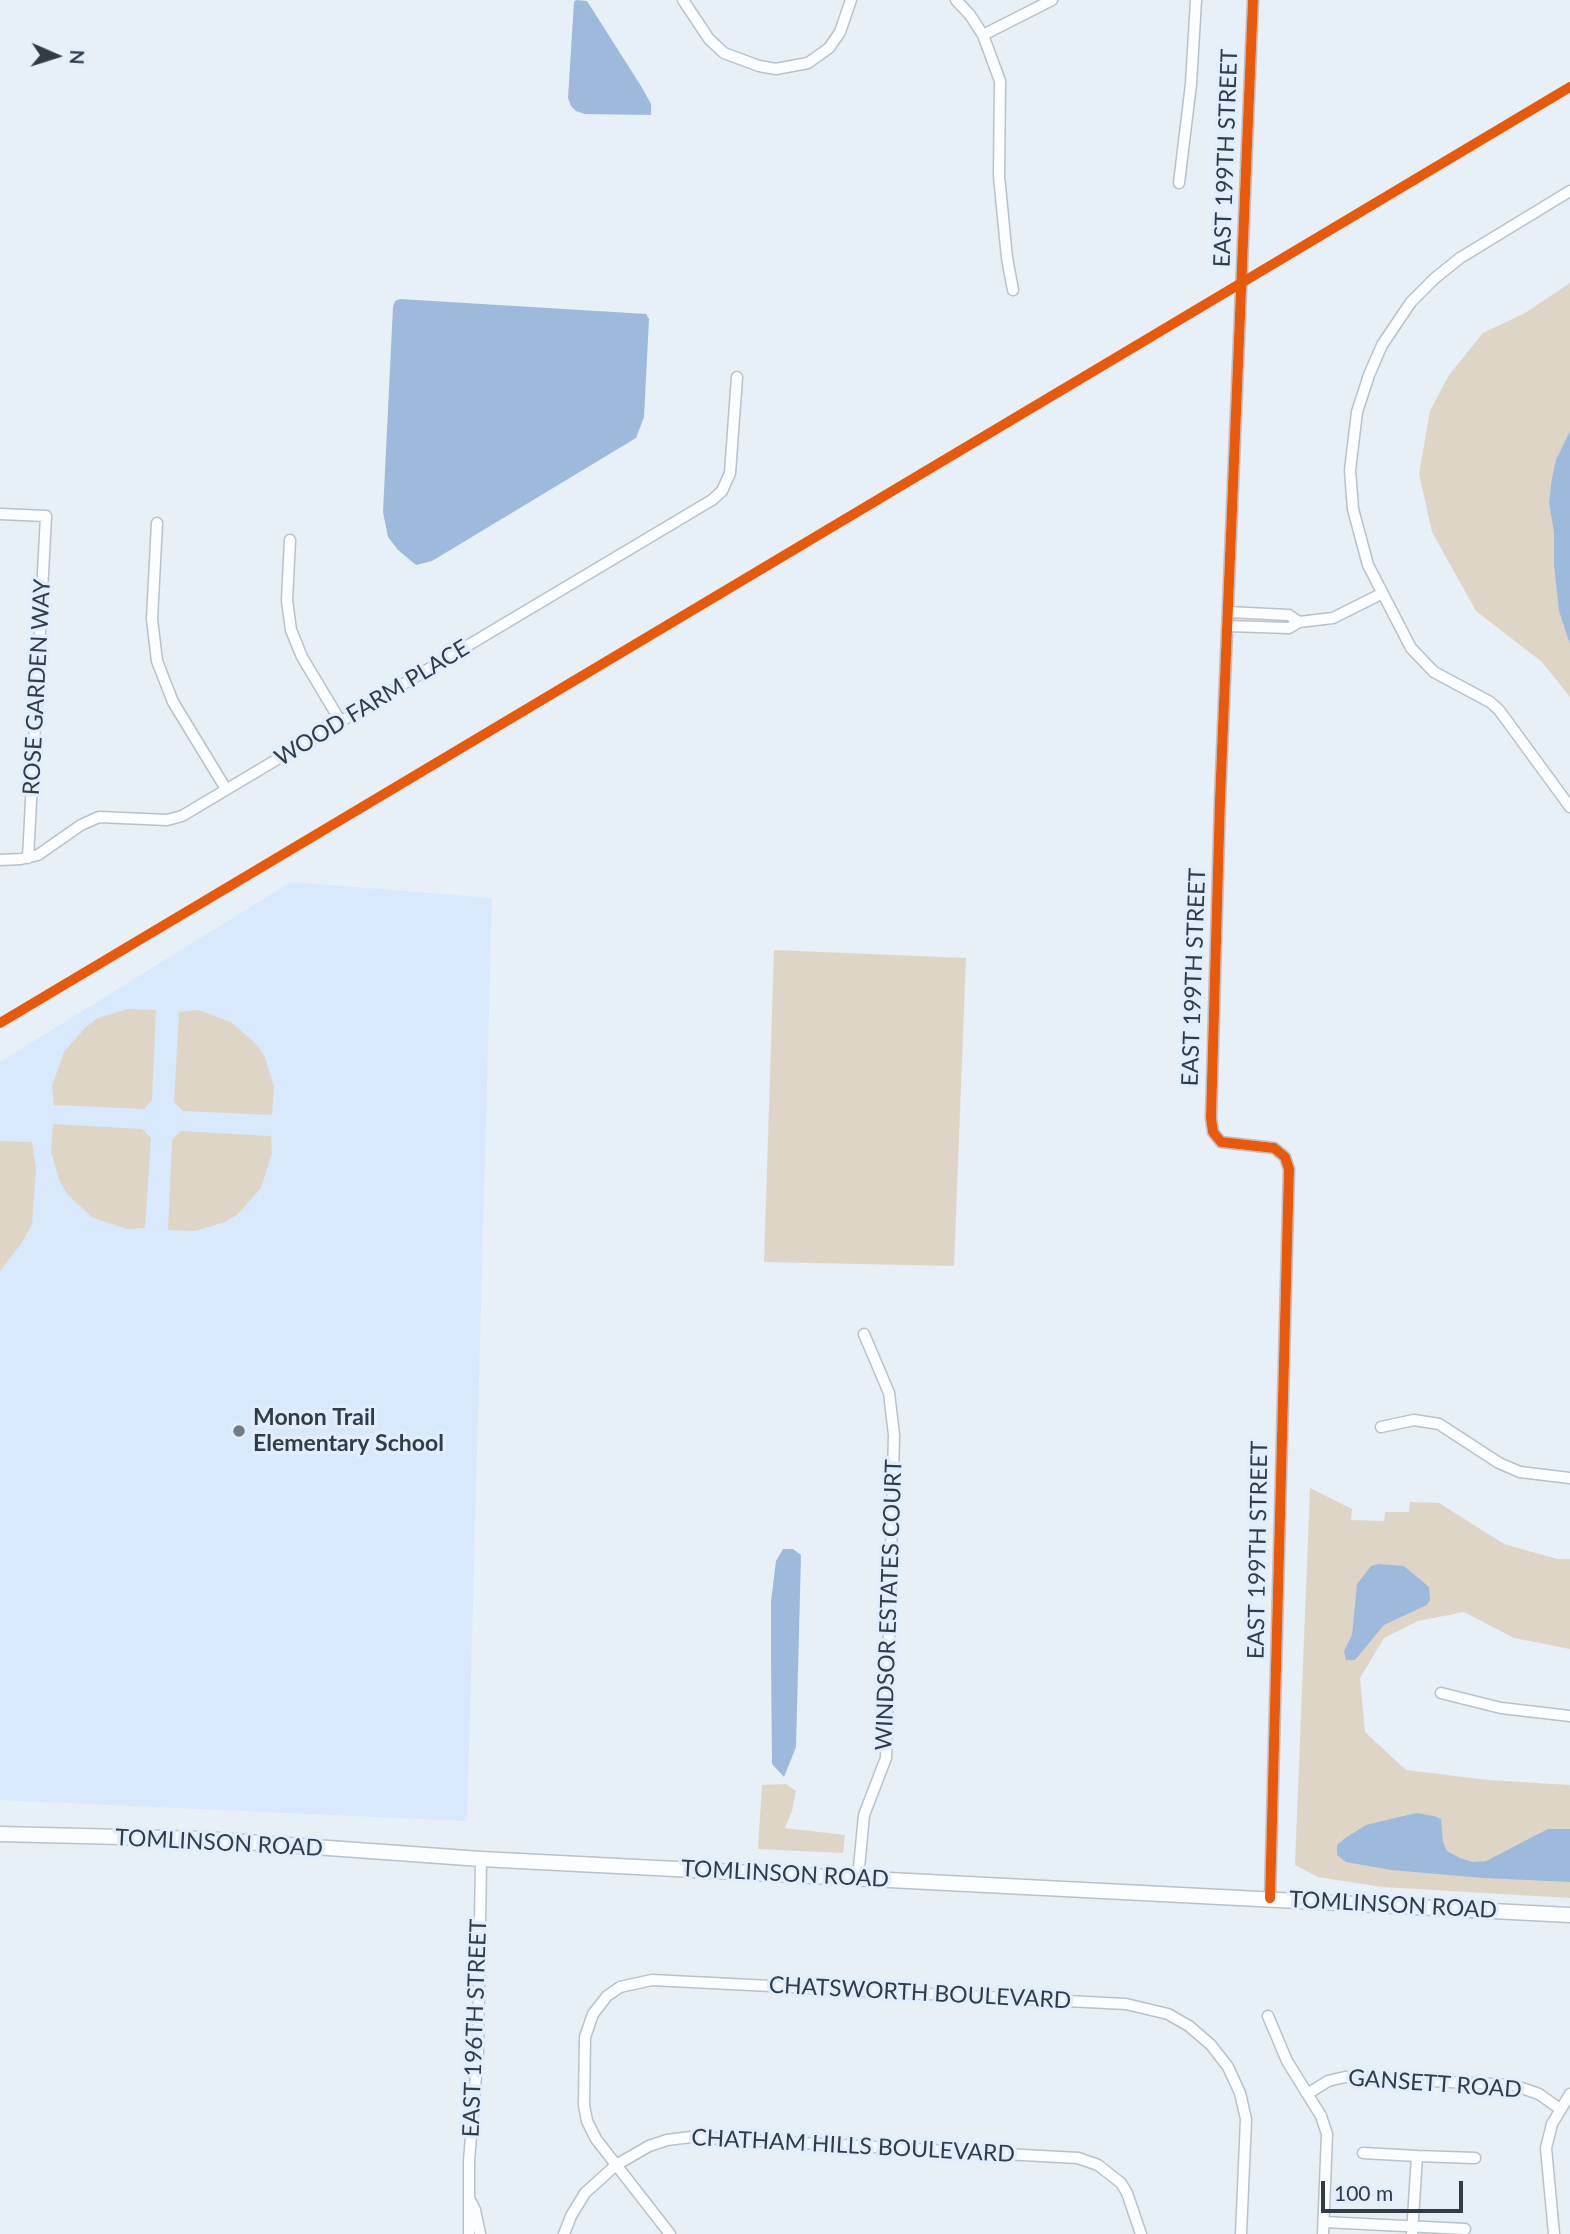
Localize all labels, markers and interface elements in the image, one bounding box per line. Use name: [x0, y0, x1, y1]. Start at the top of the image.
north arrow: [21, 21, 91, 91]
street label: EAST 199TH STREET: [1208, 48, 1244, 268]
text: N: [66, 49, 89, 65]
street label: ROSE GARDEN WAY: [18, 578, 56, 796]
street label: WOOD FARM PLACE: [270, 634, 474, 772]
street label: EAST 199TH STREET: [1176, 867, 1212, 1087]
place label: Monon Trail Elementary School: [253, 1404, 444, 1458]
marker: Monon Trail Elementary School: [231, 1423, 247, 1439]
street label: EAST 199TH STREET: [1242, 1441, 1274, 1659]
street label: WINDSOR ESTATES COURT: [870, 1459, 908, 1751]
street label: TOMLINSON ROAD: [114, 1824, 324, 1862]
street label: TOMLINSON ROAD: [680, 1855, 890, 1893]
street label: TOMLINSON ROAD: [1288, 1886, 1498, 1924]
street label: EAST 196TH STREET: [457, 1918, 493, 2138]
street label: CHATSWORTH BOULEVARD: [768, 1971, 1072, 2015]
street label: GANSETT ROAD: [1347, 2064, 1523, 2104]
street label: CHATHAM HILLS BOULEVARD: [691, 2124, 1015, 2168]
scale bar: [1325, 2168, 1467, 2212]
text: 100 m: [1334, 2180, 1393, 2205]

